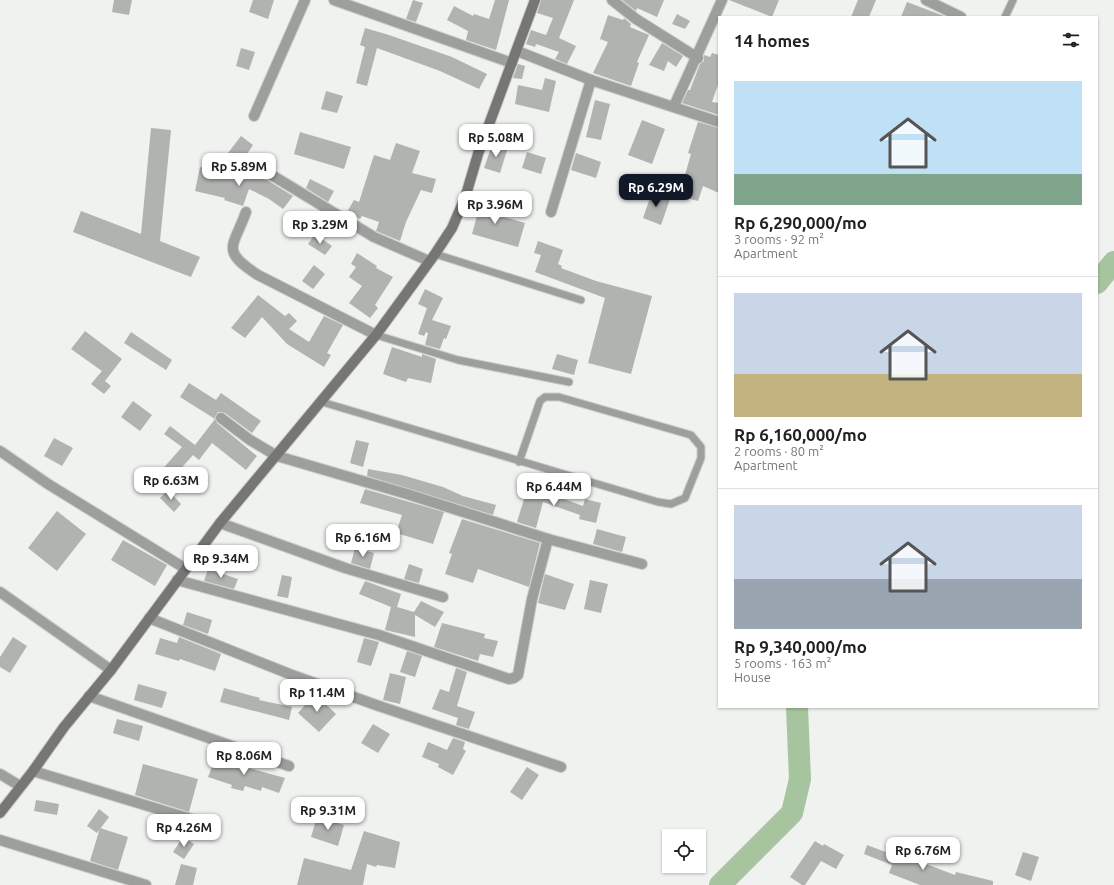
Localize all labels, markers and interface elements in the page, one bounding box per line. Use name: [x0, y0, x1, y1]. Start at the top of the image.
icon: filters: [1060, 29, 1082, 51]
text: 14 homes: [734, 31, 810, 50]
icon: home: [872, 107, 944, 179]
pin: Rp 5.08M: [455, 124, 537, 158]
text: Rp 5.08M: [468, 130, 524, 144]
pin: Rp 5.89M: [198, 153, 280, 187]
text: Rp 5.89M: [211, 159, 267, 173]
pin: Rp 6.29M: [615, 174, 697, 208]
text: Rp 6.29M: [628, 180, 684, 194]
pin: Rp 3.96M: [454, 191, 536, 225]
text: Rp 3.96M: [467, 197, 523, 211]
pin: Rp 3.29M: [279, 211, 361, 245]
text: Rp 6,290,000/mo: [734, 213, 867, 232]
text: Rp 3.29M: [292, 217, 348, 231]
text: 3 rooms · 92 m²: [734, 232, 824, 246]
text: Apartment: [734, 246, 798, 260]
icon: home: [872, 319, 944, 391]
text: Rp 6,160,000/mo: [734, 425, 867, 444]
text: 2 rooms · 80 m²: [734, 444, 824, 458]
text: Apartment: [734, 458, 798, 472]
pin: Rp 6.63M: [130, 467, 212, 501]
text: Rp 6.63M: [143, 473, 199, 487]
pin: Rp 6.44M: [513, 473, 595, 507]
text: Rp 6.44M: [526, 479, 582, 493]
pin: Rp 6.16M: [322, 524, 404, 558]
text: Rp 6.16M: [335, 530, 391, 544]
icon: home: [872, 531, 944, 603]
pin: Rp 9.34M: [180, 545, 262, 579]
text: Rp 9.34M: [193, 551, 249, 565]
text: Rp 9,340,000/mo: [734, 637, 867, 656]
text: 5 rooms · 163 m²: [734, 656, 831, 670]
text: House: [734, 670, 771, 684]
pin: Rp 11.4M: [276, 679, 358, 713]
text: Rp 11.4M: [289, 685, 345, 699]
pin: Rp 8.06M: [203, 742, 285, 776]
text: Rp 8.06M: [216, 748, 272, 762]
pin: Rp 9.31M: [287, 797, 369, 831]
text: Rp 9.31M: [300, 803, 356, 817]
pin: Rp 4.26M: [143, 814, 225, 848]
text: Rp 4.26M: [156, 820, 212, 834]
map controls: [662, 829, 706, 873]
button: locate: [662, 829, 706, 873]
pin: Rp 6.76M: [882, 837, 964, 871]
text: Rp 6.76M: [895, 843, 951, 857]

